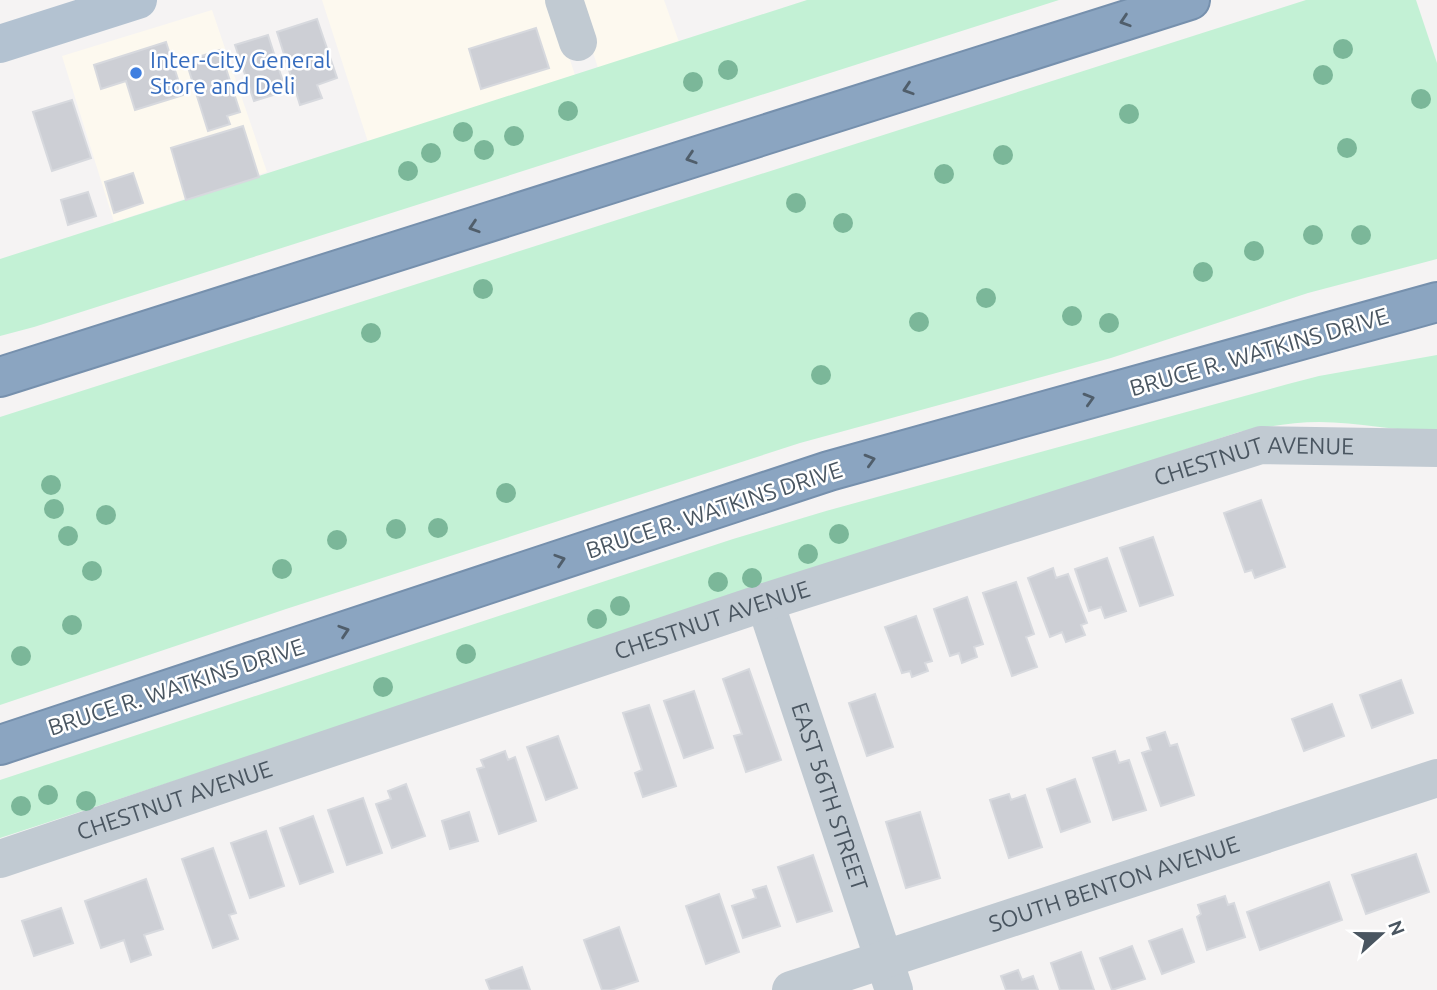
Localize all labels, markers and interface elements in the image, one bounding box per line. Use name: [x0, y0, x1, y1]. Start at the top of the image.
one-way arrow: [1119, 12, 1131, 27]
place label: Inter-City General Store and Deli: [150, 47, 331, 98]
marker: Inter-City General Store and Deli: [128, 65, 144, 81]
one-way arrow: [902, 81, 914, 96]
one-way arrow: [685, 150, 697, 164]
one-way arrow: [468, 218, 480, 233]
street label: BRUCE R. WATKINS DRIVE: [1127, 303, 1391, 400]
one-way arrow: [1083, 393, 1095, 407]
street label: CHESTNUT AVENUE: [1151, 432, 1354, 490]
one-way arrow: [864, 454, 876, 468]
street label: BRUCE R. WATKINS DRIVE: [583, 456, 845, 563]
one-way arrow: [553, 554, 566, 568]
street label: CHESTNUT AVENUE: [611, 576, 813, 664]
one-way arrow: [338, 625, 350, 640]
street label: BRUCE R. WATKINS DRIVE: [45, 633, 307, 740]
street label: EAST 56TH STREET: [787, 699, 873, 894]
street label: CHESTNUT AVENUE: [73, 756, 275, 844]
street label: SOUTH BENTON AVENUE: [986, 831, 1242, 936]
north arrow: [1346, 899, 1416, 969]
text: N: [1384, 917, 1410, 938]

